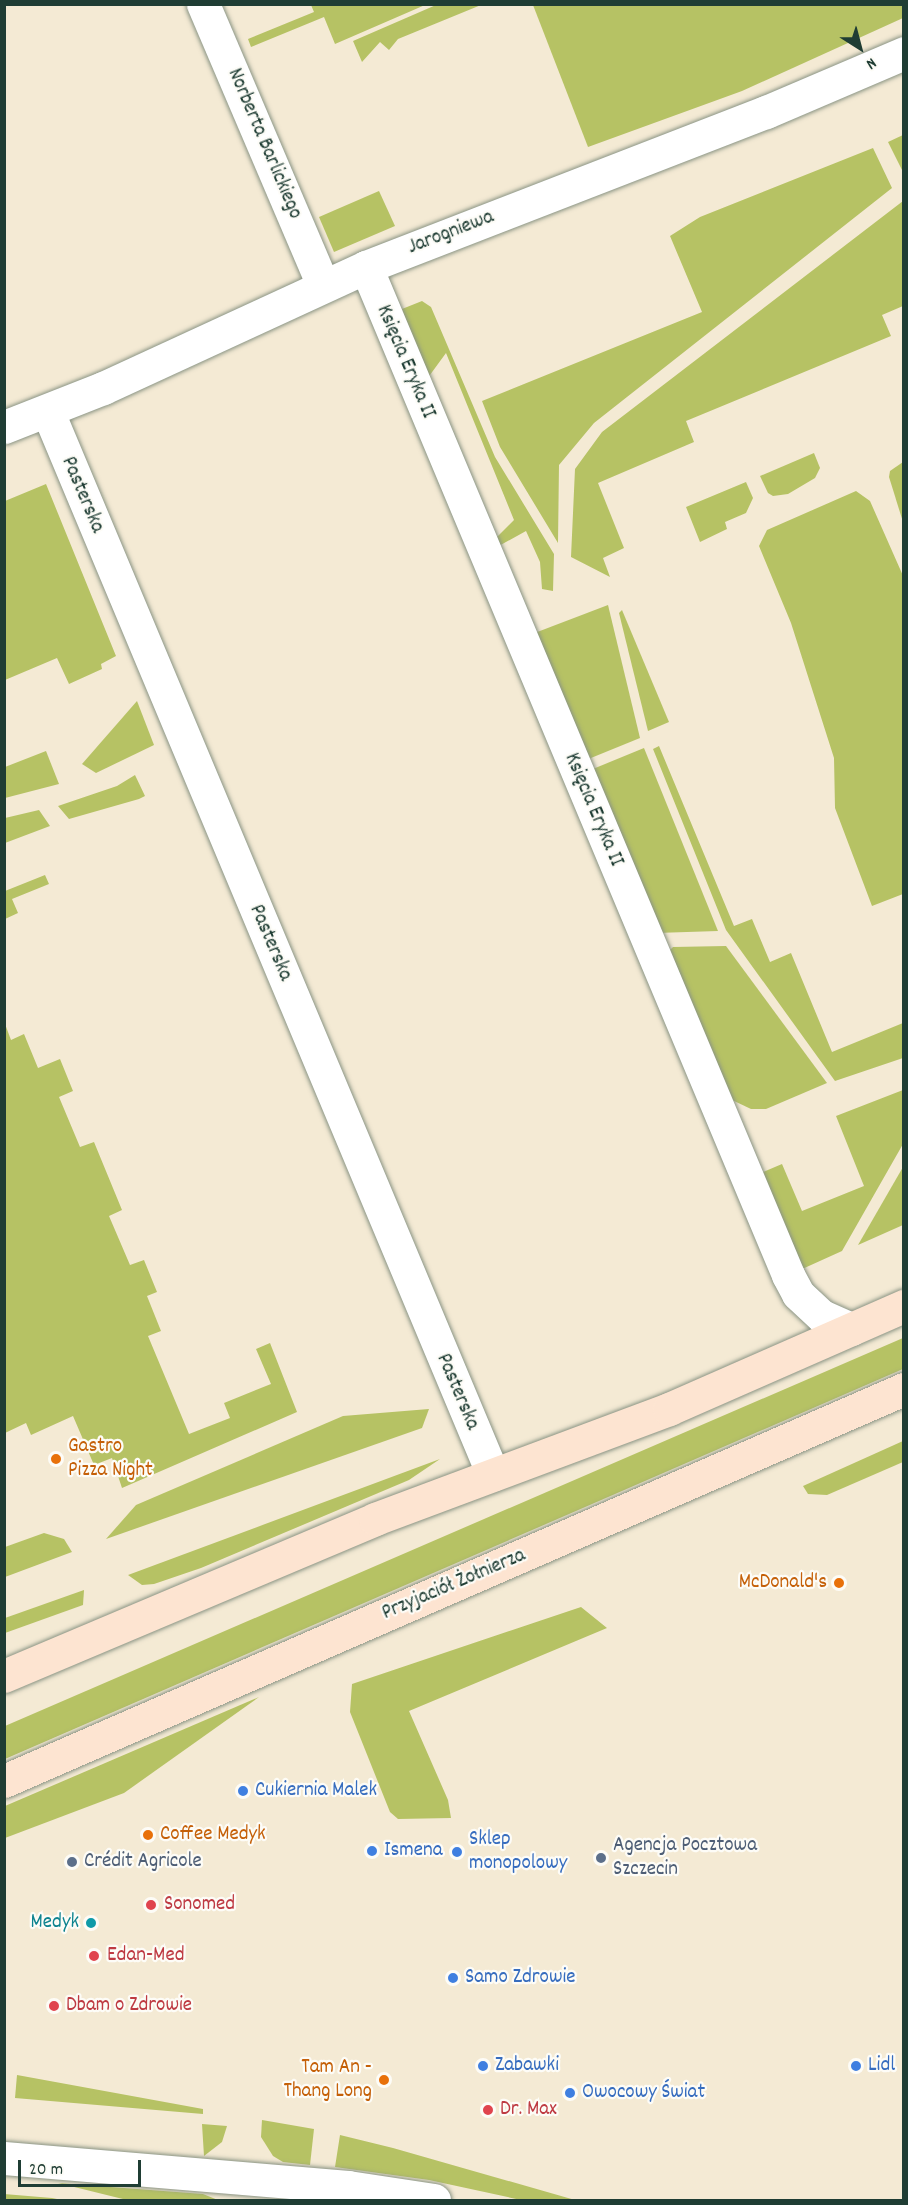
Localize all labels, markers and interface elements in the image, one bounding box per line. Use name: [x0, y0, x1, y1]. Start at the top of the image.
north arrow: [830, 18, 890, 78]
text: N: [861, 51, 881, 75]
street label: Norberta Barlickiego: [221, 65, 307, 223]
street label: Jarogniewa: [404, 205, 498, 261]
street label: Księcia Eryka II: [370, 302, 440, 422]
street label: Pasterska: [55, 453, 109, 537]
street label: Księcia Eryka II: [558, 750, 628, 870]
street label: Pasterska: [243, 901, 297, 985]
street label: Pasterska: [430, 1350, 484, 1434]
place label: Gastro Pizza Night: [68, 1434, 153, 1484]
marker: Gastro Pizza Night: [49, 1452, 63, 1466]
street label: Przyjaciół Żołnierza: [378, 1543, 530, 1627]
place label: McDonald's: [739, 1570, 827, 1596]
marker: McDonald's: [832, 1576, 846, 1590]
place label: Cukiernia Malek: [255, 1778, 377, 1804]
marker: Cukiernia Malek: [236, 1784, 250, 1798]
place label: Coffee Medyk: [160, 1822, 266, 1848]
place label: Sklep monopolowy: [469, 1827, 567, 1877]
marker: Coffee Medyk: [141, 1828, 155, 1842]
place label: Agencja Pocztowa Szczecin: [613, 1833, 757, 1883]
place label: Ismena: [384, 1838, 443, 1864]
marker: Ismena: [365, 1844, 379, 1858]
marker: Sklep monopolowy: [450, 1845, 464, 1859]
place label: Crédit Agricole: [84, 1849, 202, 1875]
marker: Agencja Pocztowa Szczecin: [594, 1851, 608, 1865]
marker: Crédit Agricole: [65, 1855, 79, 1869]
place label: Sonomed: [164, 1892, 235, 1918]
marker: Sonomed: [142, 1896, 160, 1914]
place label: Medyk: [30, 1910, 79, 1936]
marker: Medyk: [84, 1916, 98, 1930]
place label: Edan-Med: [107, 1943, 185, 1969]
marker: Edan-Med: [85, 1947, 103, 1965]
place label: Samo Zdrowie: [465, 1965, 576, 1991]
marker: Samo Zdrowie: [446, 1971, 460, 1985]
place label: Dbam o Zdrowie: [66, 1993, 192, 2019]
marker: Dbam o Zdrowie: [47, 1999, 61, 2013]
place label: Zabawki: [495, 2053, 559, 2079]
place label: Lidl: [868, 2053, 895, 2079]
place label: Tam An - Thang Long: [284, 2055, 372, 2105]
marker: Zabawki: [476, 2059, 490, 2073]
marker: Lidl: [849, 2059, 863, 2073]
marker: Tam An - Thang Long: [377, 2073, 391, 2087]
place label: Owocowy Świat: [582, 2080, 705, 2106]
marker: Owocowy Świat: [563, 2086, 577, 2100]
place label: Dr. Max: [500, 2097, 557, 2123]
marker: Dr. Max: [481, 2103, 495, 2117]
scale bar: [21, 2148, 144, 2186]
text: 20 m: [29, 2158, 63, 2183]

